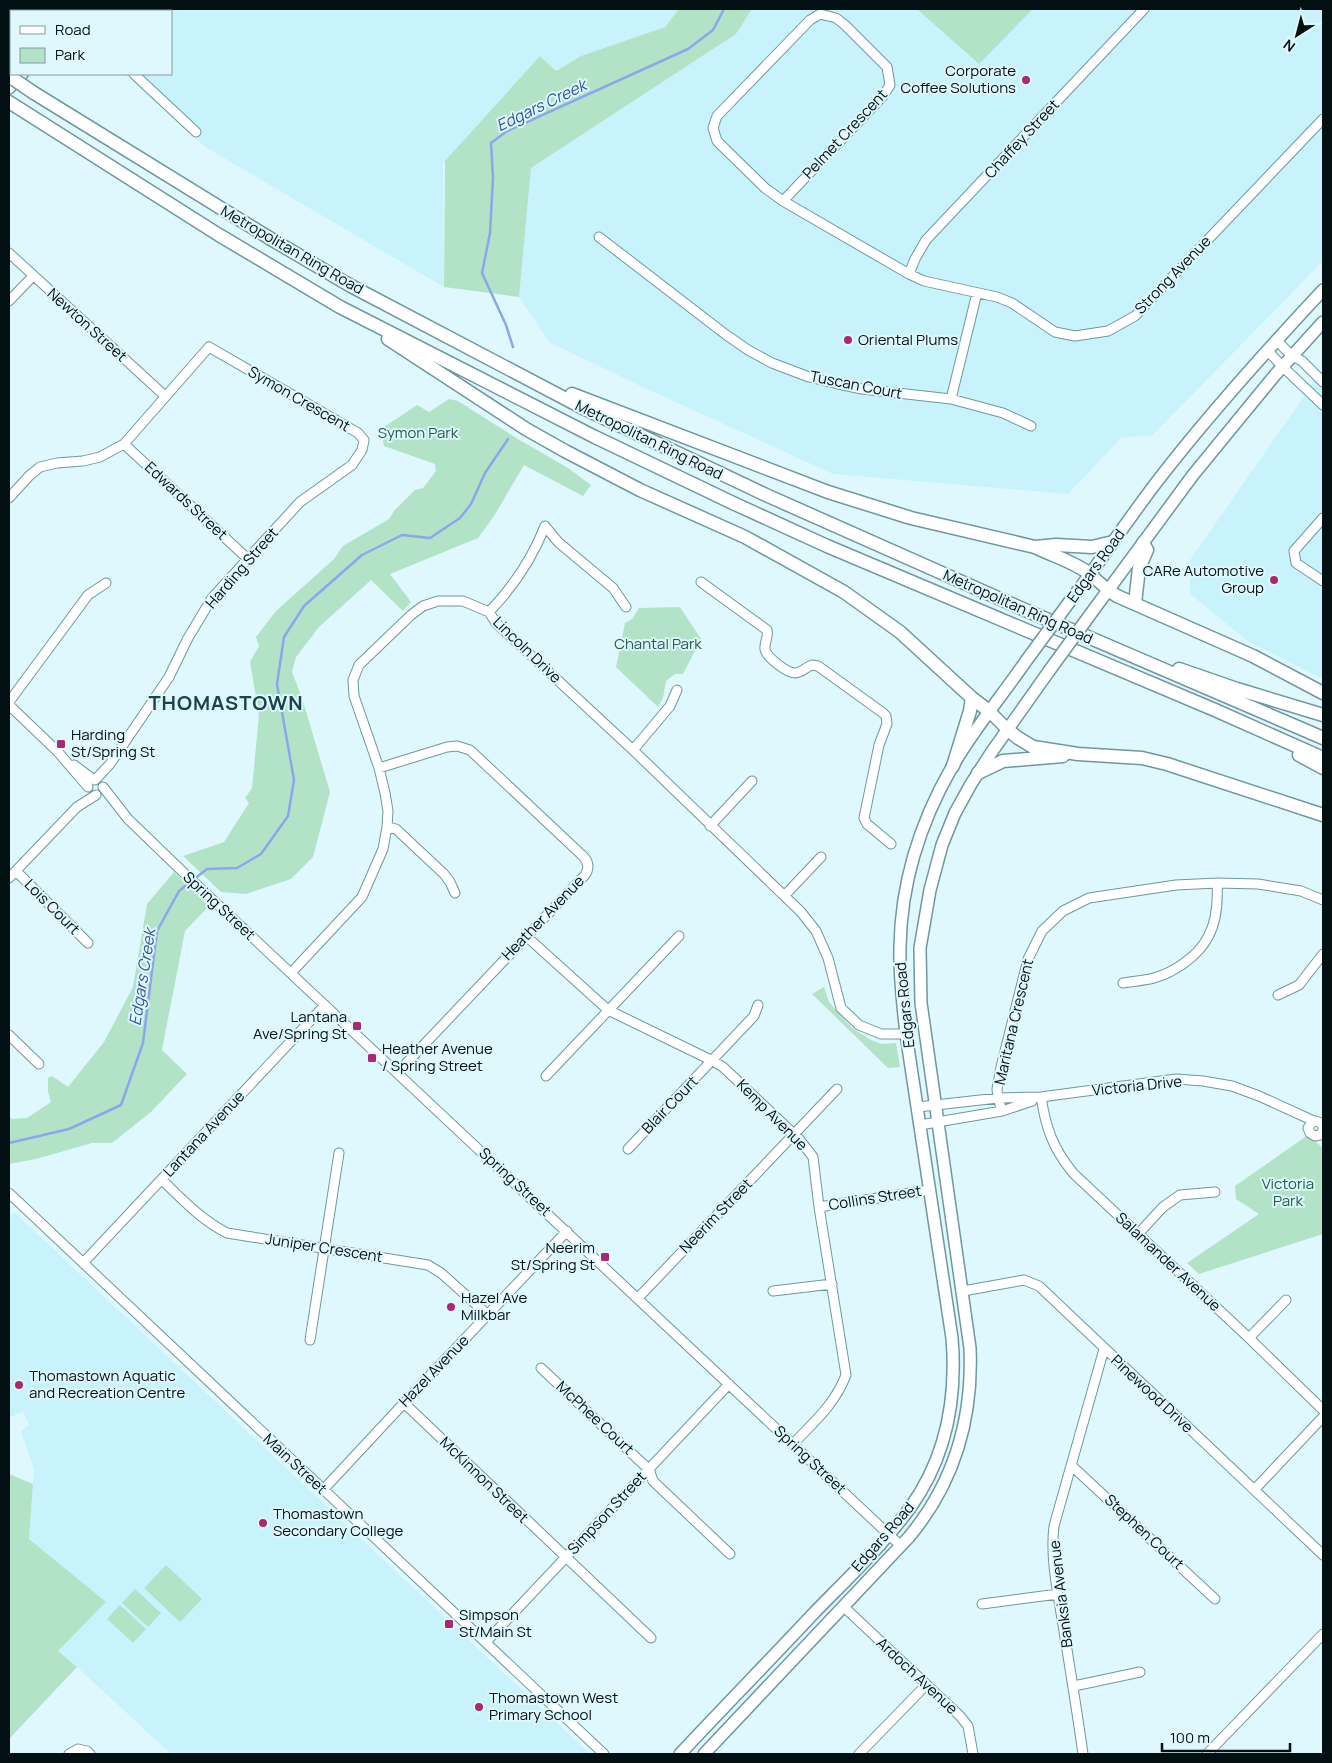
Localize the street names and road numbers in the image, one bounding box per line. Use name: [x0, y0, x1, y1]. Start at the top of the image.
street label: Pelmet Crescent: [797, 84, 892, 183]
street label: Chaffey Street: [979, 94, 1064, 183]
street label: Metropolitan Ring Road: [217, 200, 368, 299]
street label: Strong Avenue: [1130, 231, 1216, 318]
street label: Newton Street: [43, 283, 132, 366]
street label: Symon Crescent: [244, 361, 354, 436]
street label: Tuscan Court: [808, 365, 904, 404]
street label: Metropolitan Ring Road: [572, 395, 727, 484]
street label: Edwards Street: [140, 457, 232, 544]
street label: Harding Street: [201, 523, 283, 613]
street label: Edgars Road: [1062, 525, 1129, 607]
street label: Metropolitan Ring Road: [940, 564, 1096, 649]
street label: Lincoln Drive: [489, 612, 566, 688]
street label: Spring Street: [179, 867, 260, 945]
street label: Heather Avenue: [497, 870, 589, 965]
street label: Lois Court: [20, 874, 85, 939]
street label: Maritana Crescent: [989, 957, 1038, 1087]
street label: Edgars Road: [890, 961, 919, 1049]
street label: Victoria Drive: [1091, 1070, 1183, 1101]
street label: Blair Court: [637, 1071, 703, 1138]
street label: Kemp Avenue: [732, 1074, 813, 1155]
street label: Lantana Avenue: [158, 1086, 249, 1181]
street label: Spring Street: [475, 1143, 556, 1221]
street label: Neerim Street: [675, 1174, 757, 1258]
street label: Collins Street: [827, 1180, 923, 1215]
street label: Salamander Avenue: [1111, 1207, 1226, 1316]
street label: Juniper Crescent: [264, 1228, 384, 1267]
street label: Hazel Avenue: [394, 1330, 474, 1411]
street label: Pinewood Drive: [1106, 1350, 1198, 1438]
street label: McPhee Court: [552, 1376, 639, 1459]
street label: Spring Street: [770, 1421, 851, 1499]
street label: Main Street: [259, 1429, 332, 1499]
street label: McKinnon Street: [435, 1432, 533, 1527]
street label: Simpson Street: [562, 1466, 651, 1559]
street label: Stephen Court: [1100, 1489, 1189, 1574]
street label: Edgars Road: [846, 1497, 919, 1576]
street label: Banksia Avenue: [1043, 1539, 1077, 1649]
street label: Ardoch Avenue: [872, 1632, 963, 1719]

